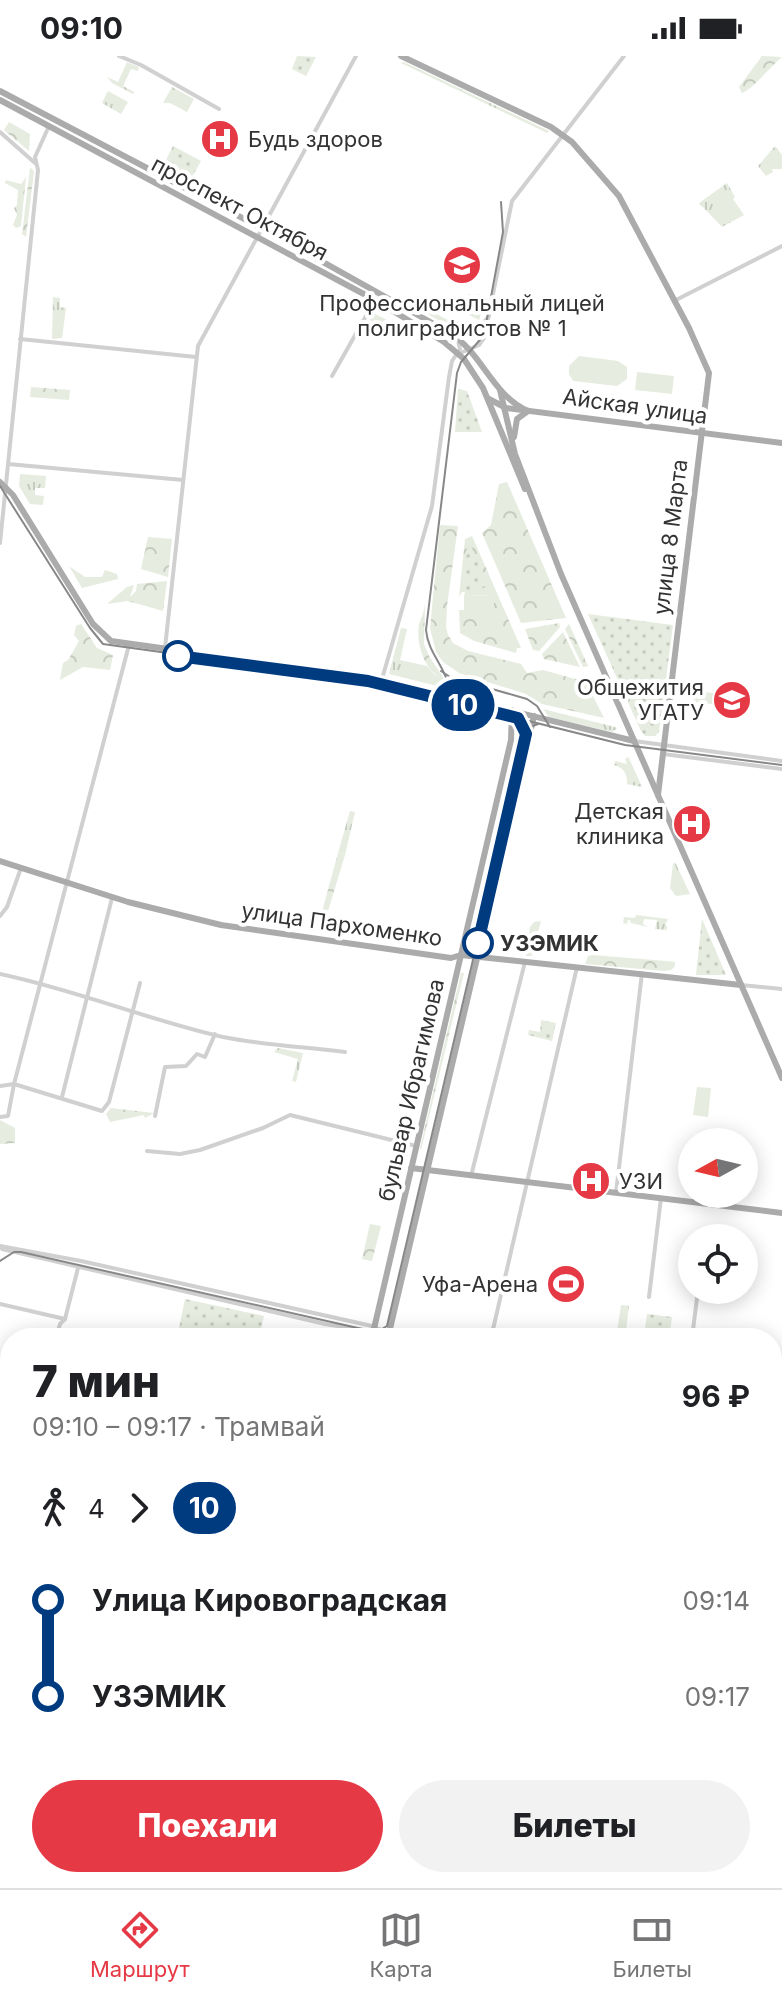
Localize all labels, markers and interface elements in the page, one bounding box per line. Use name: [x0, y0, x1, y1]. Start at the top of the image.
text: 09:10: [40, 10, 123, 46]
hospital icon: Будь здоров: [199, 118, 241, 160]
place label: Будь здоров: [248, 126, 383, 152]
street label: проспект Октября: [147, 150, 333, 266]
school or university icon: Профессиональный лицей полиграфистов № 1: [441, 244, 483, 286]
place label: Профессиональный лицей полиграфистов № 1: [319, 290, 605, 341]
street label: Айская улица: [561, 383, 709, 429]
street label: улица 8 Марта: [648, 458, 692, 616]
unlabelled marker: [163, 641, 193, 671]
place label: Общежития УГАТУ: [577, 674, 704, 725]
line badge: 10: [427, 679, 499, 731]
school or university icon: Общежития УГАТУ: [711, 679, 753, 721]
text: 10: [448, 688, 478, 722]
place label: Детская клиника: [574, 798, 664, 849]
hospital icon: Детская клиника: [671, 803, 713, 845]
street label: улица Пархоменко: [240, 897, 444, 951]
marker: УЗЭМИК: [463, 928, 493, 958]
place label: УЗЭМИК: [500, 930, 599, 956]
street label: бульвар Ибрагимова: [373, 976, 449, 1204]
north arrow: [678, 1128, 758, 1208]
map controls: [678, 1128, 758, 1304]
hospital icon: УЗИ: [570, 1160, 612, 1202]
place label: УЗИ: [619, 1168, 663, 1194]
button: locate: [678, 1224, 758, 1304]
sports icon: Уфа-Арена: [545, 1263, 587, 1305]
place label: Уфа-Арена: [422, 1271, 538, 1297]
text: 7 мин: [32, 1354, 160, 1408]
text: 96 ₽: [682, 1378, 750, 1414]
text: 09:10 – 09:17 · Трамвай: [32, 1411, 325, 1442]
icon: walk: [32, 1486, 76, 1530]
icon: forward: [117, 1486, 161, 1530]
text: 10: [189, 1491, 220, 1525]
text: 4: [88, 1493, 105, 1524]
text: Улица Кировоградская: [92, 1582, 447, 1618]
text: 09:14: [683, 1585, 750, 1616]
text: УЗЭМИК: [92, 1678, 227, 1714]
text: 09:17: [685, 1681, 750, 1712]
button: Поехали: [32, 1780, 383, 1872]
button: Билеты: [399, 1780, 750, 1872]
tab: Маршрут: [90, 1908, 190, 1982]
tab: Карта: [370, 1908, 433, 1982]
tab: Билеты: [613, 1908, 692, 1982]

